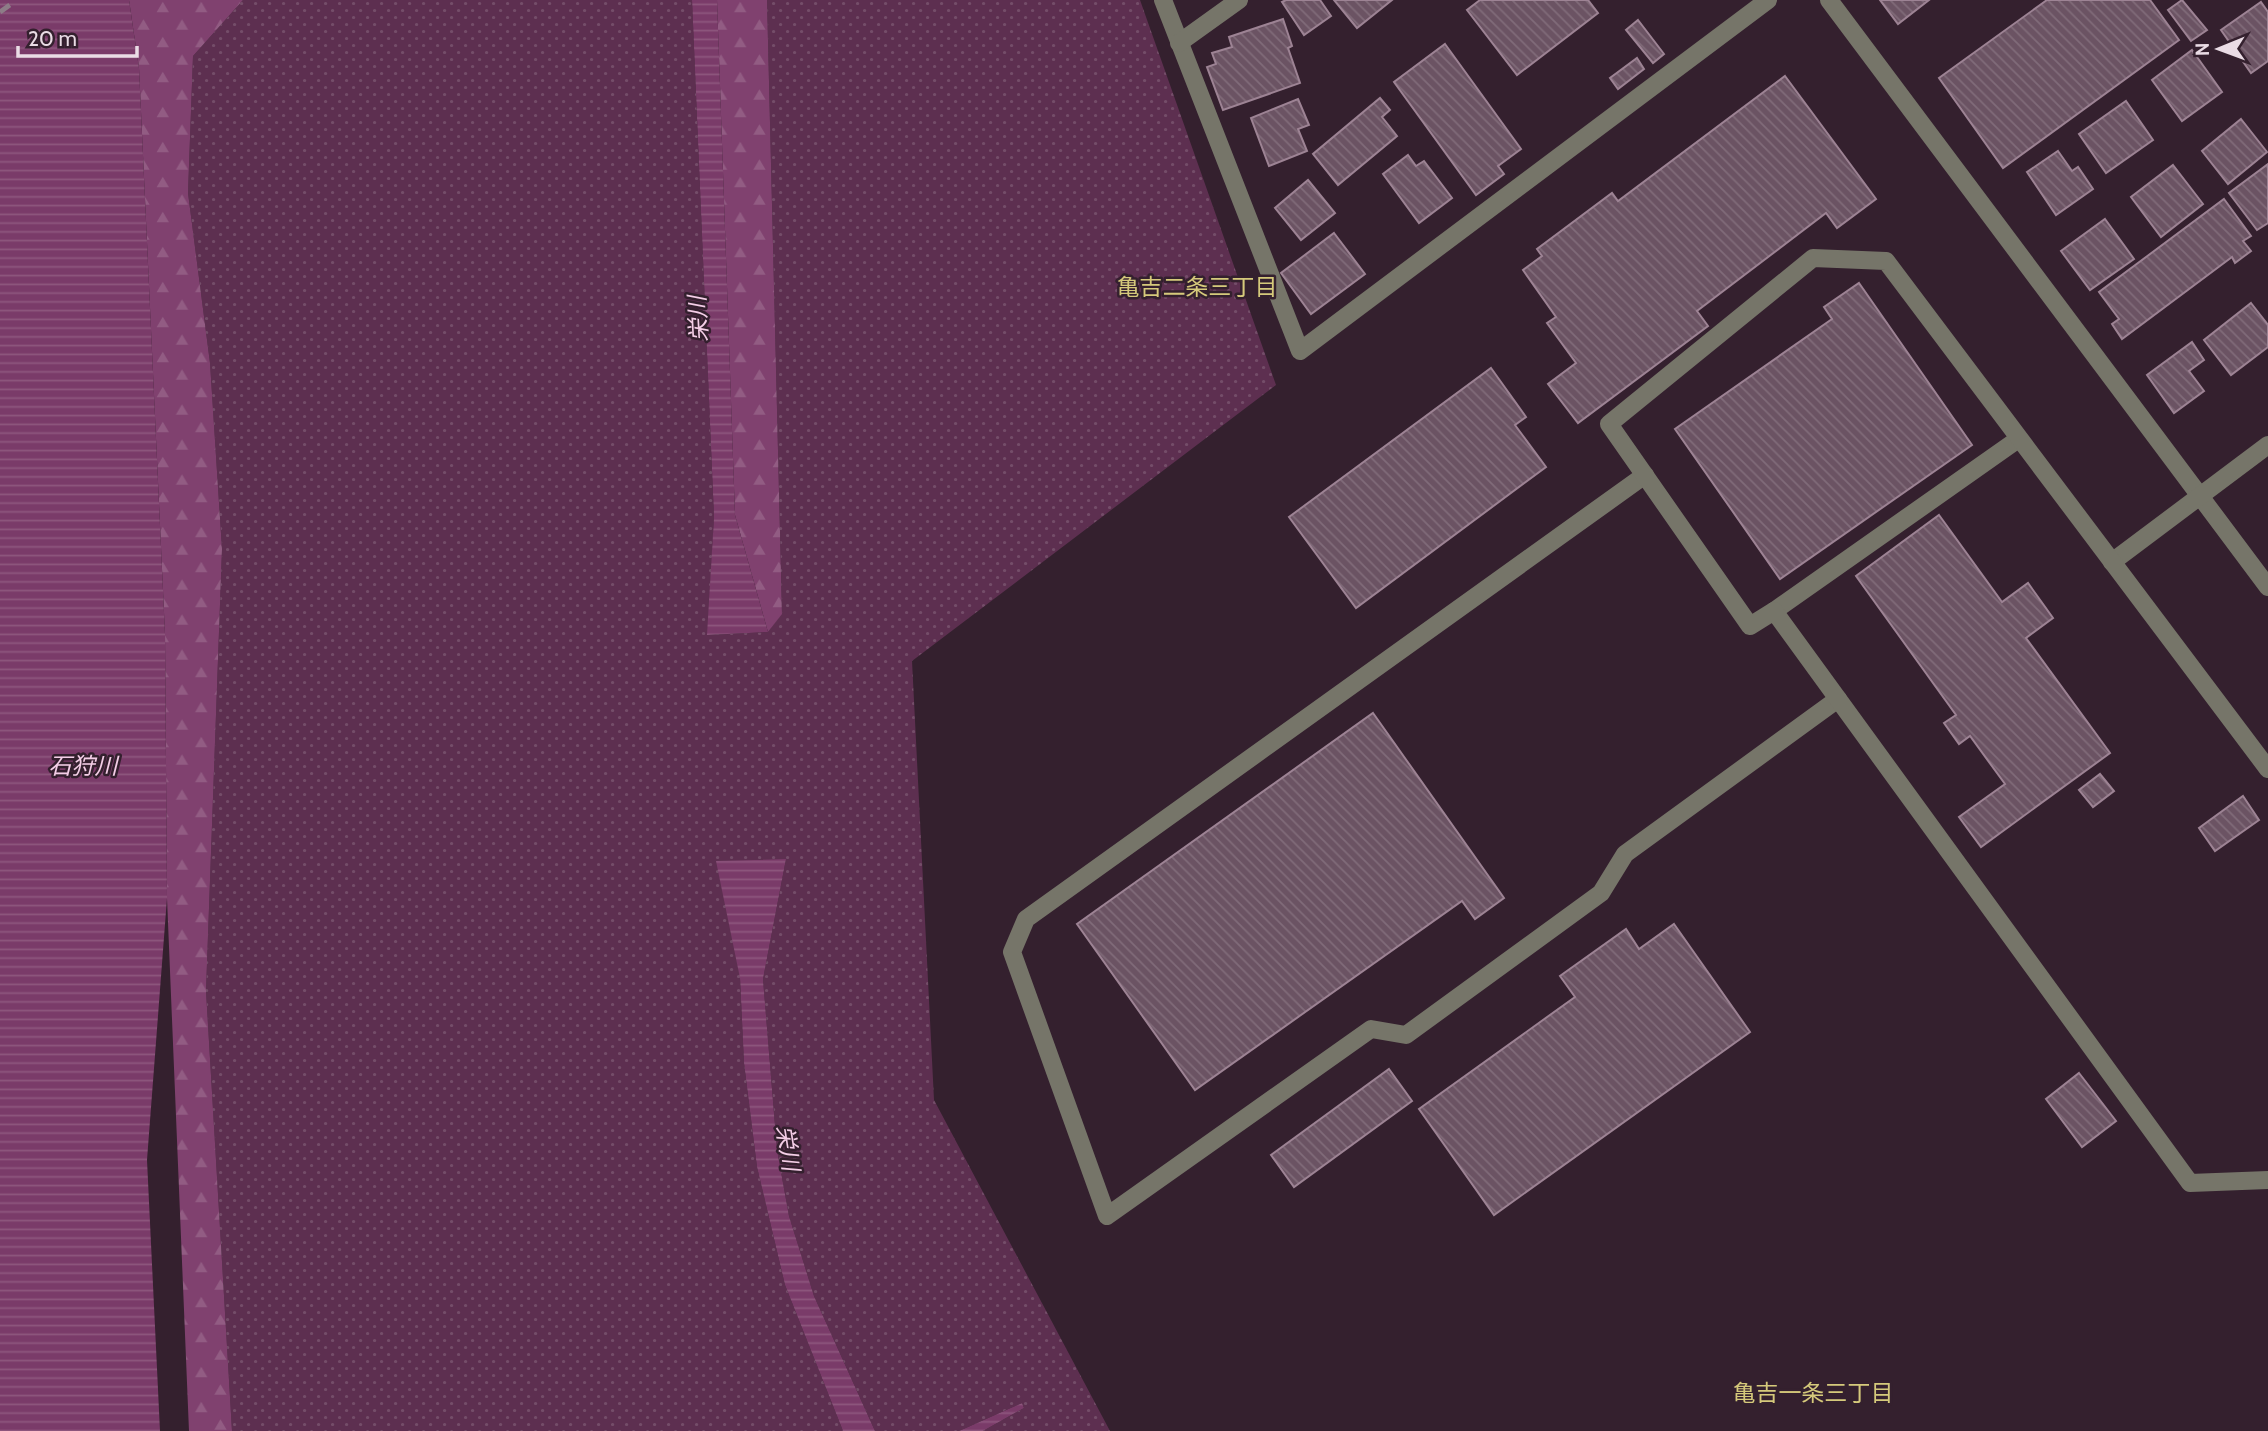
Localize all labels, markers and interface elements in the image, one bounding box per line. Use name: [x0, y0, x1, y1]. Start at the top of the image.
scale bar: [18, 14, 136, 58]
north arrow: [2184, 14, 2254, 84]
text: 20 m: [28, 26, 77, 51]
text: N: [2191, 42, 2214, 56]
district label: 亀吉二条三丁目: [1117, 273, 1278, 301]
water label: 栄川: [683, 292, 713, 343]
water label: 石狩川: [49, 752, 121, 780]
water label: 栄川: [771, 1123, 806, 1176]
district label: 亀吉一条三丁目: [1733, 1379, 1894, 1407]

